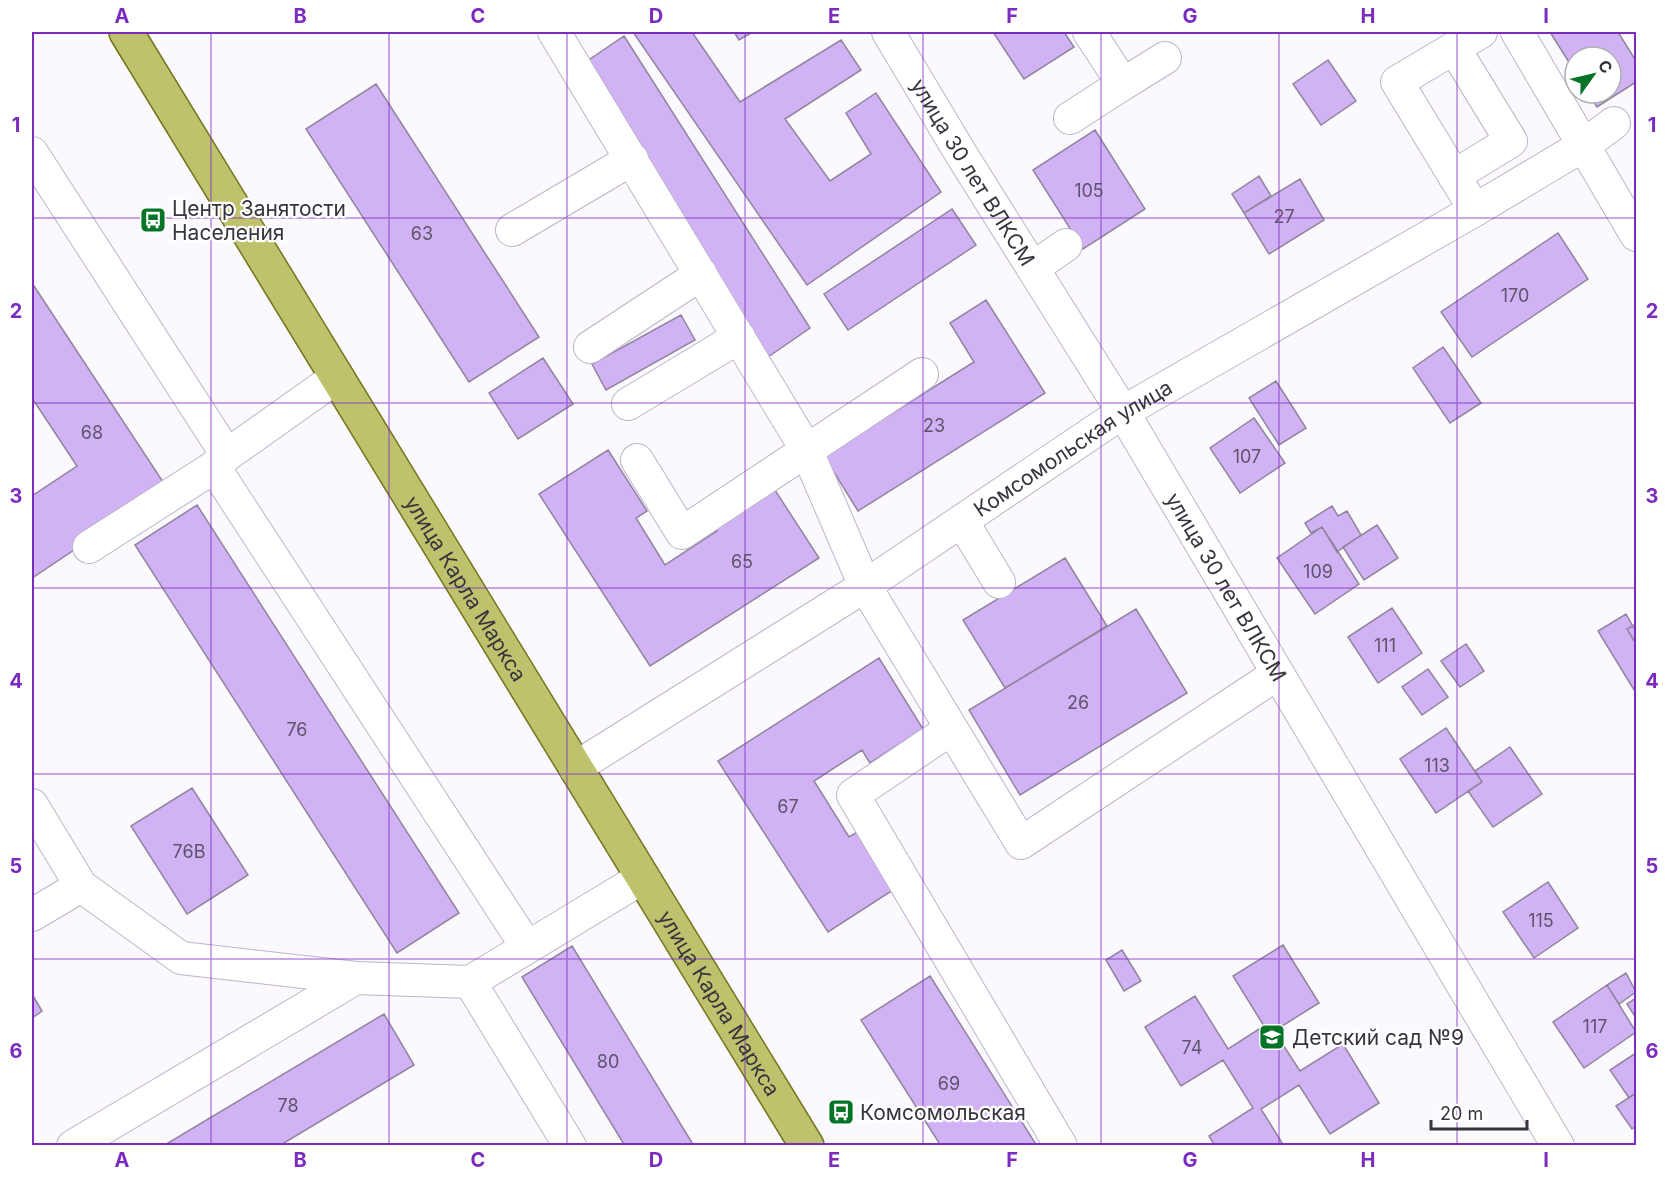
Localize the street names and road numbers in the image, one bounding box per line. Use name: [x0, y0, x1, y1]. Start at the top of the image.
street label: улица 30 лет ВЛКСМ: [906, 74, 1040, 270]
street label: Комсомольская улица: [969, 374, 1176, 522]
street label: улица 30 лет ВЛКСМ: [1161, 488, 1292, 686]
street label: улица Карла Маркса: [400, 491, 532, 686]
street label: улица Карла Маркса: [653, 906, 786, 1100]

